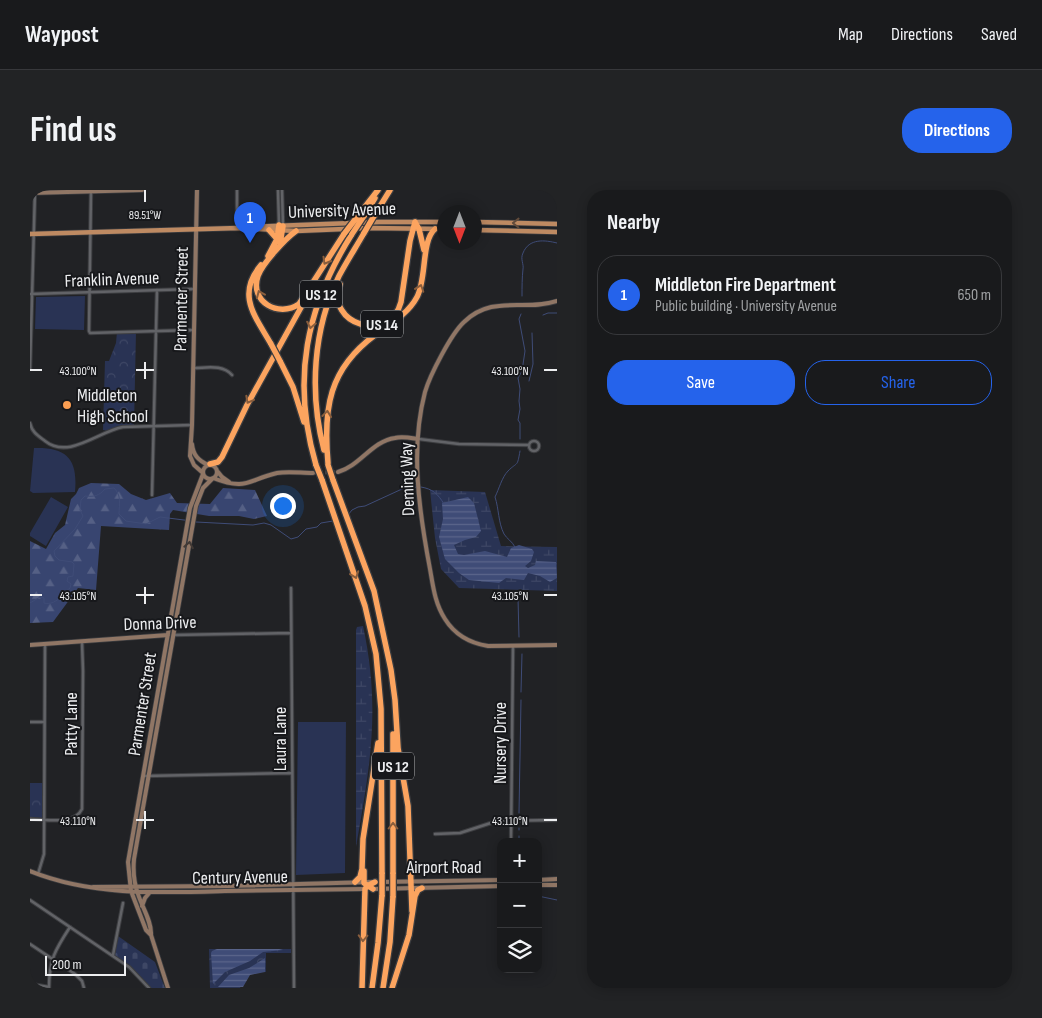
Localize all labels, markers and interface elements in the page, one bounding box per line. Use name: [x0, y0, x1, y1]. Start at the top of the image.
text: Waypost: [25, 20, 99, 49]
text: Map: [838, 24, 863, 45]
text: Directions: [891, 24, 953, 45]
text: Saved: [981, 24, 1017, 45]
button: Directions: [902, 108, 1012, 153]
text: Find us: [30, 109, 117, 152]
street label: University Avenue: [288, 198, 396, 223]
pin: 1: [234, 202, 266, 243]
north arrow: [437, 205, 482, 250]
text: 89.51°W: [129, 208, 161, 223]
text: Nearby: [607, 210, 660, 235]
one-way arrow: [511, 218, 519, 228]
street label: Parmenter Street: [170, 246, 193, 352]
one-way arrow: [323, 256, 333, 265]
street label: Franklin Avenue: [64, 267, 160, 292]
text: Middleton Fire Department: [655, 274, 836, 297]
road number: US 12: [300, 280, 342, 308]
one-way arrow: [414, 284, 424, 293]
text: 1: [621, 286, 627, 305]
text: 650 m: [958, 286, 991, 305]
one-way arrow: [257, 291, 267, 300]
text: Public building · University Avenue: [655, 297, 837, 316]
road number: US 14: [361, 310, 403, 338]
one-way arrow: [307, 321, 317, 330]
button: Save: [607, 360, 795, 405]
button: Share: [805, 360, 992, 405]
text: 43.100°N: [59, 364, 97, 379]
text: 43.100°N: [491, 364, 529, 379]
place label: Middleton High School: [77, 385, 148, 427]
one-way arrow: [245, 395, 255, 404]
marker: Middleton High School: [61, 399, 73, 411]
one-way arrow: [321, 410, 332, 418]
street label: Deming Way: [396, 442, 419, 516]
your location: [270, 493, 296, 519]
one-way arrow: [184, 540, 194, 549]
one-way arrow: [349, 570, 359, 579]
text: 43.105°N: [60, 589, 96, 604]
text: 43.105°N: [492, 589, 528, 604]
street label: Donna Drive: [123, 612, 197, 635]
street label: Parmenter Street: [124, 650, 161, 757]
street label: Patty Lane: [61, 692, 82, 756]
street label: Nursery Drive: [490, 702, 511, 784]
street label: Laura Lane: [270, 707, 291, 771]
road number: US 12: [372, 752, 414, 780]
text: 43.110°N: [60, 814, 96, 829]
text: 43.110°N: [492, 814, 528, 829]
one-way arrow: [388, 821, 398, 829]
map controls: [497, 838, 542, 973]
button: +: [497, 838, 542, 883]
street label: Airport Road: [406, 857, 481, 878]
street label: Century Avenue: [192, 866, 288, 889]
button: −: [497, 883, 542, 928]
button: layers: [497, 928, 542, 973]
one-way arrow: [358, 934, 369, 942]
scale bar: [45, 953, 126, 976]
text: 200 m: [52, 956, 81, 973]

